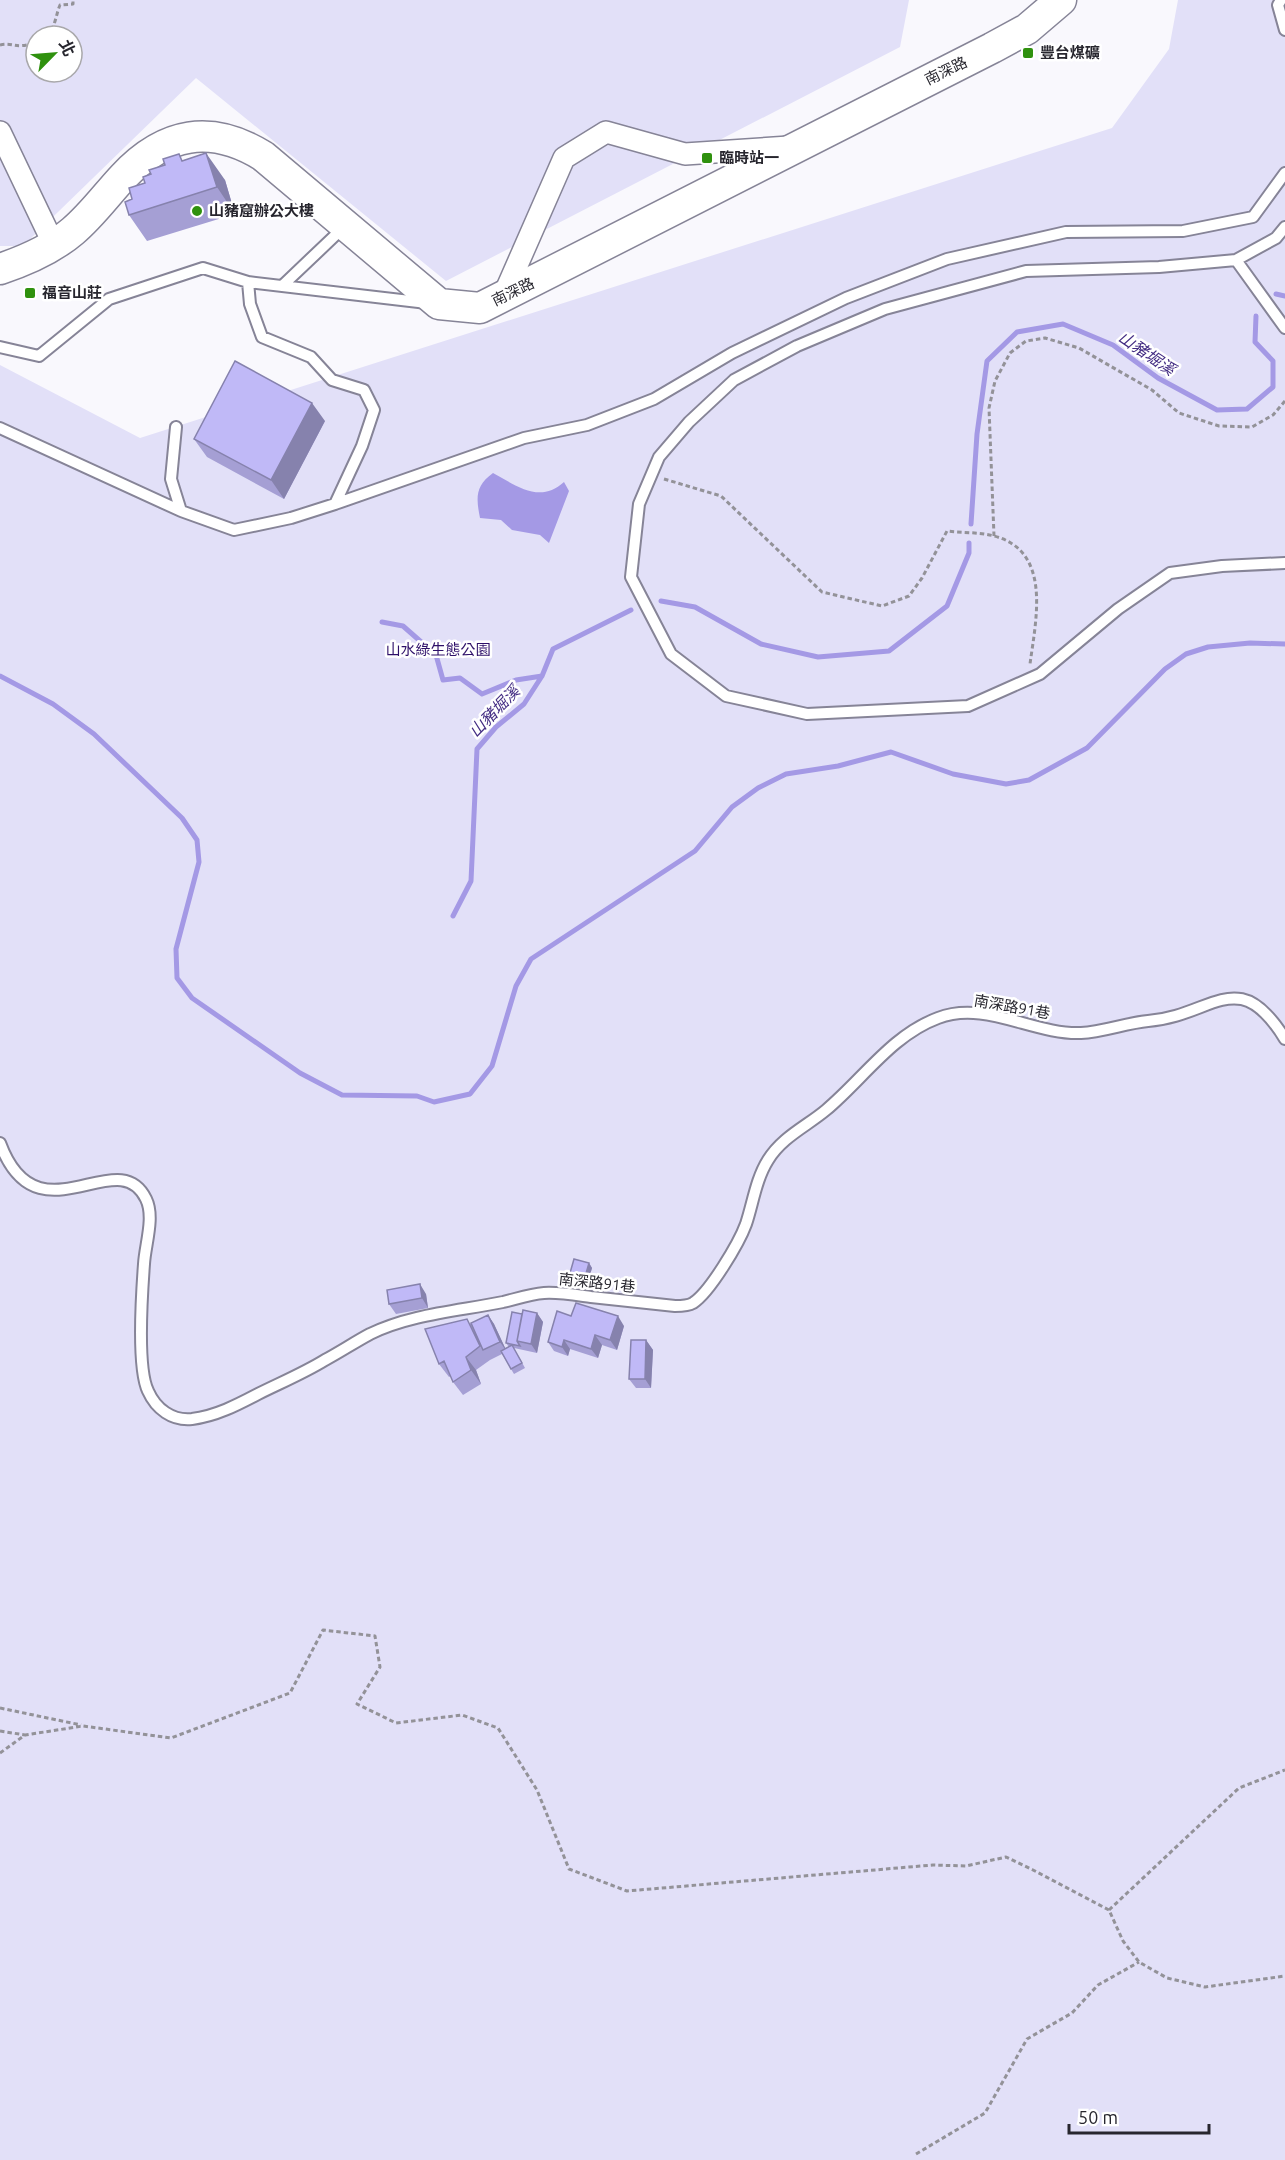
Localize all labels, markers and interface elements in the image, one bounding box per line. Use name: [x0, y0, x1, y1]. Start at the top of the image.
north arrow: [24, 24, 84, 84]
text: 北: [56, 37, 79, 59]
place label: 豐台煤礦: [1040, 44, 1100, 61]
marker: 豐台煤礦: [1021, 46, 1035, 60]
street label: 南深路: [922, 53, 970, 88]
place label: 臨時站一: [719, 149, 779, 166]
marker: 臨時站一: [700, 151, 714, 165]
place label: 山豬窟辦公大樓: [209, 202, 314, 219]
marker: 山豬窟辦公大樓: [190, 204, 204, 218]
street label: 南深路: [489, 274, 537, 309]
place label: 福音山莊: [42, 284, 102, 301]
marker: 福音山莊: [23, 286, 37, 300]
water label: 山豬堀溪: [1115, 328, 1180, 379]
park label: 山水綠生態公園: [385, 641, 491, 658]
water label: 山豬堀溪: [465, 680, 524, 740]
street label: 南深路91巷: [973, 991, 1051, 1022]
street label: 南深路91巷: [558, 1270, 636, 1295]
scale bar: [1069, 2097, 1208, 2135]
text: 50 m: [1078, 2107, 1118, 2127]

